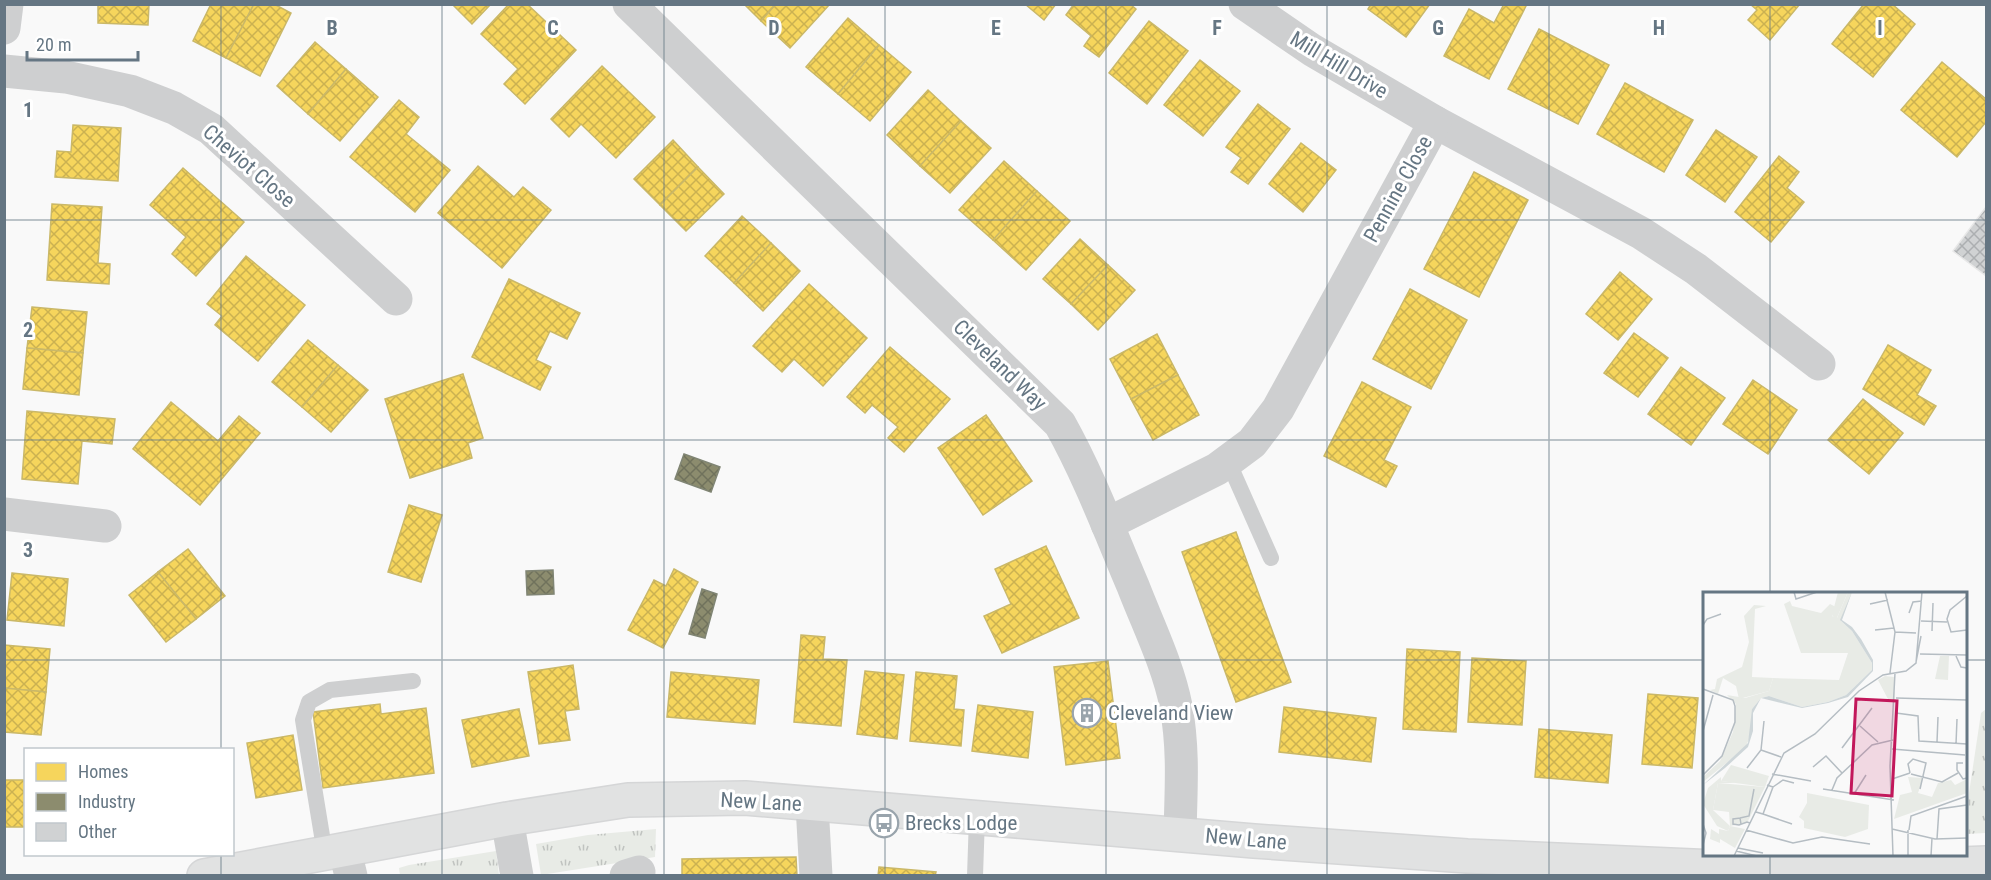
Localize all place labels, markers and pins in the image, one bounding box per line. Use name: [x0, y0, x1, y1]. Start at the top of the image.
building icon: Cleveland View: [1071, 697, 1103, 729]
place label: Cleveland View: [1108, 701, 1234, 725]
bus stop icon: Brecks Lodge: [868, 807, 900, 839]
place label: Brecks Lodge: [905, 811, 1017, 835]

